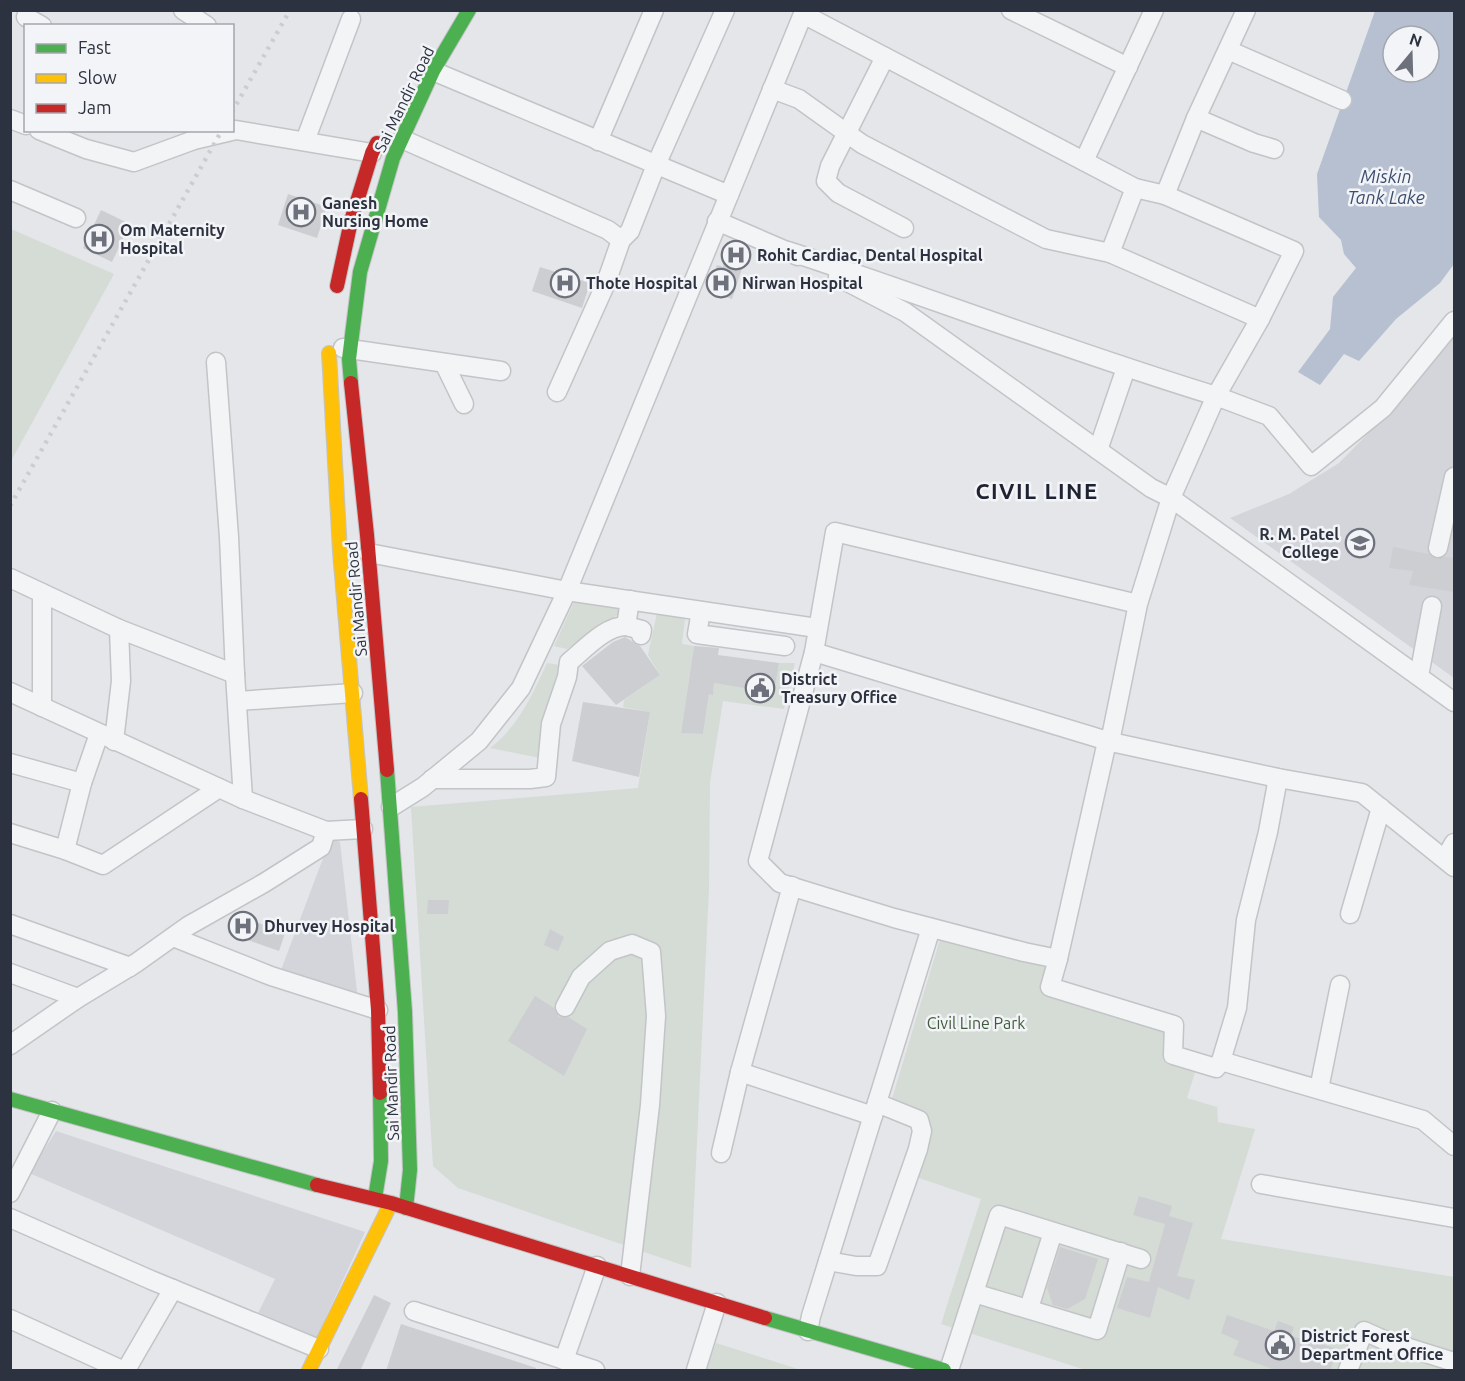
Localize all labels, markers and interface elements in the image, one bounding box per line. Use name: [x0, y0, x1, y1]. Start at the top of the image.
legend: [24, 24, 234, 132]
north arrow: [1381, 24, 1441, 84]
text: N: [1407, 29, 1424, 50]
text: Fast: [78, 37, 111, 57]
street label: Sai Mandir Road: [371, 43, 437, 155]
text: Slow: [78, 67, 117, 87]
text: Jam: [78, 97, 112, 117]
water label: Miskin Tank Lake: [1347, 166, 1425, 207]
place label: Ganesh Nursing Home: [322, 194, 429, 230]
hospital icon: Ganesh Nursing Home: [285, 196, 317, 228]
place label: Om Maternity Hospital: [120, 221, 225, 257]
hospital icon: Om Maternity Hospital: [83, 223, 115, 255]
hospital icon: Rohit Cardiac, Dental Hospital: [720, 239, 752, 271]
place label: Rohit Cardiac, Dental Hospital: [757, 246, 983, 264]
hospital icon: Thote Hospital: [549, 267, 581, 299]
hospital icon: Nirwan Hospital: [705, 267, 737, 299]
place label: Thote Hospital: [586, 274, 697, 292]
place label: Nirwan Hospital: [742, 274, 863, 292]
district label: CIVIL LINE: [975, 478, 1099, 503]
place label: R. M. Patel College: [1259, 525, 1339, 561]
school or university icon: R. M. Patel College: [1344, 527, 1376, 559]
street label: Sai Mandir Road: [342, 541, 370, 657]
place label: District Treasury Office: [781, 670, 897, 706]
public building icon: District Treasury Office: [744, 672, 776, 704]
hospital icon: Dhurvey Hospital: [227, 910, 259, 942]
place label: Dhurvey Hospital: [264, 917, 394, 935]
park label: Civil Line Park: [927, 1014, 1025, 1032]
street label: Sai Mandir Road: [380, 1025, 402, 1141]
place label: District Forest Department Office: [1301, 1327, 1444, 1363]
public building icon: District Forest Department Office: [1264, 1329, 1296, 1361]

